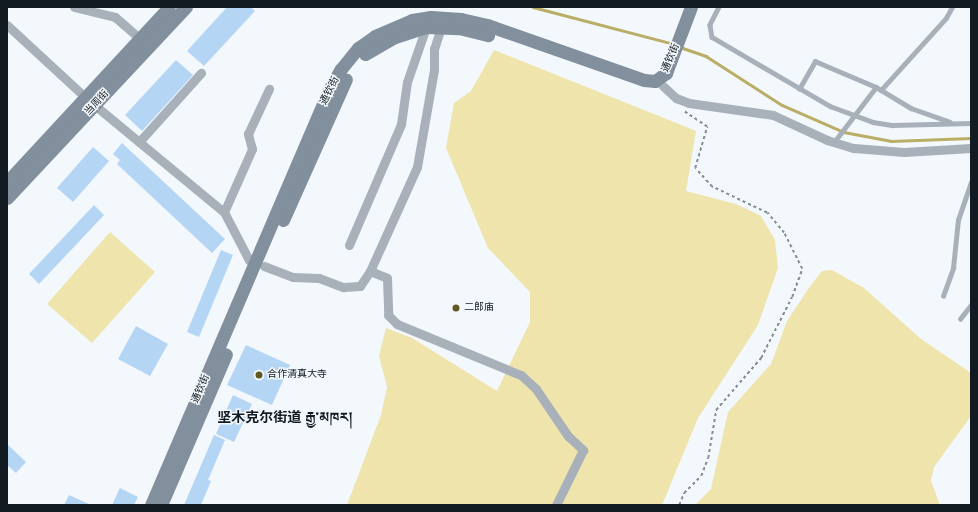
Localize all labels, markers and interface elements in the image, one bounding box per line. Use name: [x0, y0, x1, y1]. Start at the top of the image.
street label: 通钦街: [660, 42, 682, 74]
street label: 通钦街: [318, 75, 342, 107]
street label: 当周街: [82, 88, 112, 118]
place label: 二郎庙: [464, 302, 494, 314]
marker: 二郎庙: [451, 303, 461, 313]
place label: 合作清真大寺: [267, 369, 327, 381]
marker: 合作清真大寺: [254, 370, 264, 380]
street label: 通钦街: [190, 373, 212, 405]
district label: 坚木克尔街道 རྒྱ་མཁར།: [217, 410, 353, 426]

